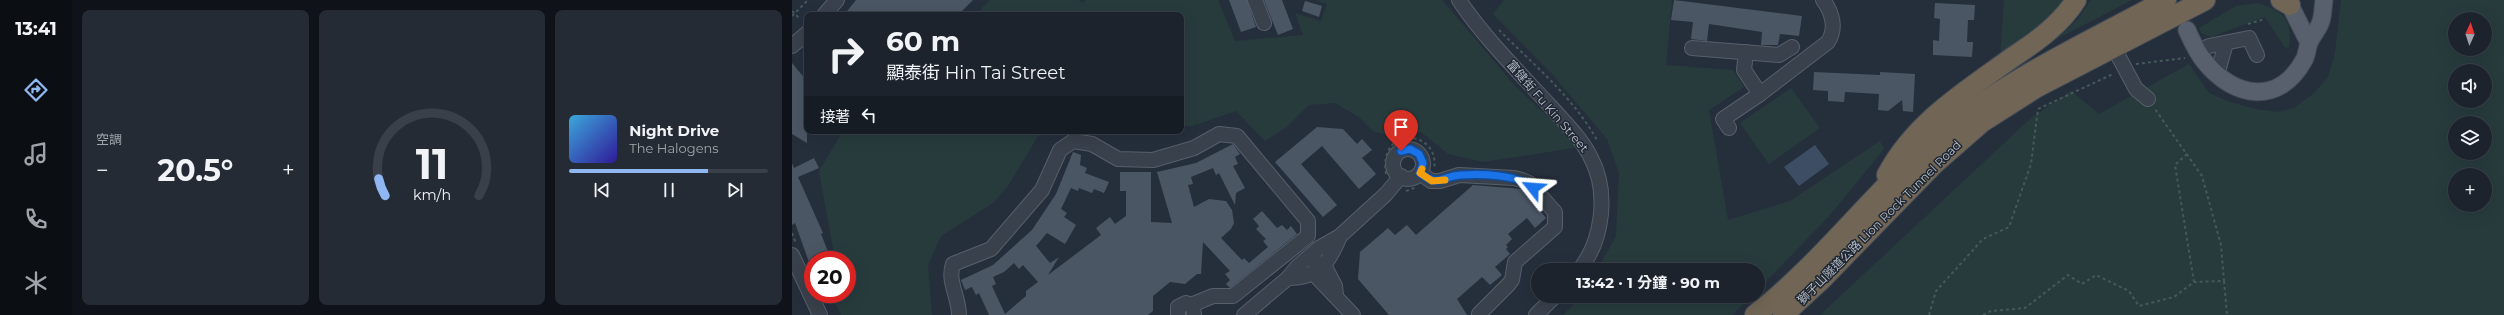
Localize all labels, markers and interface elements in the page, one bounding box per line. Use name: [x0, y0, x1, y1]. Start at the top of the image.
north arrow: [2448, 12, 2492, 56]
map controls: [2448, 12, 2492, 212]
text: 13:41: [15, 18, 57, 40]
text: 60 m: [886, 24, 960, 58]
icon: right: [820, 28, 872, 80]
street label: 富健街 Fu Kin Street: [1504, 57, 1592, 155]
text: 顯泰街 Hin Tai Street: [886, 62, 1065, 84]
button: sound: [2448, 64, 2492, 108]
icon: directions: [22, 76, 50, 104]
icon: left: [858, 104, 880, 126]
text: 接著: [820, 107, 850, 126]
pin: [1384, 110, 1418, 151]
icon: arrive: [1390, 116, 1412, 138]
button: layers: [2448, 116, 2492, 160]
text: Night Drive: [629, 121, 719, 140]
text: 空調: [96, 131, 122, 147]
street label: 獅子山隧道公路 Lion Rock Tunnel Road: [1794, 137, 1964, 307]
text: 11: [416, 138, 448, 188]
icon: music: [22, 140, 50, 168]
text: The Halogens: [629, 140, 719, 156]
text: 20.5°: [157, 152, 233, 189]
text: −: [96, 157, 109, 184]
text: +: [282, 157, 295, 184]
position arrow: [1512, 167, 1554, 209]
button: +: [2448, 168, 2492, 212]
icon: previous: [591, 179, 613, 201]
icon: pause: [658, 179, 680, 201]
icon: next: [724, 179, 746, 201]
text: km/h: [413, 185, 451, 203]
icon: phone: [22, 205, 50, 233]
speed limit sign: 20: [804, 251, 856, 303]
icon: climate: [22, 269, 50, 297]
text: 13:42 · 1 分鐘 · 90 m: [1576, 273, 1720, 292]

